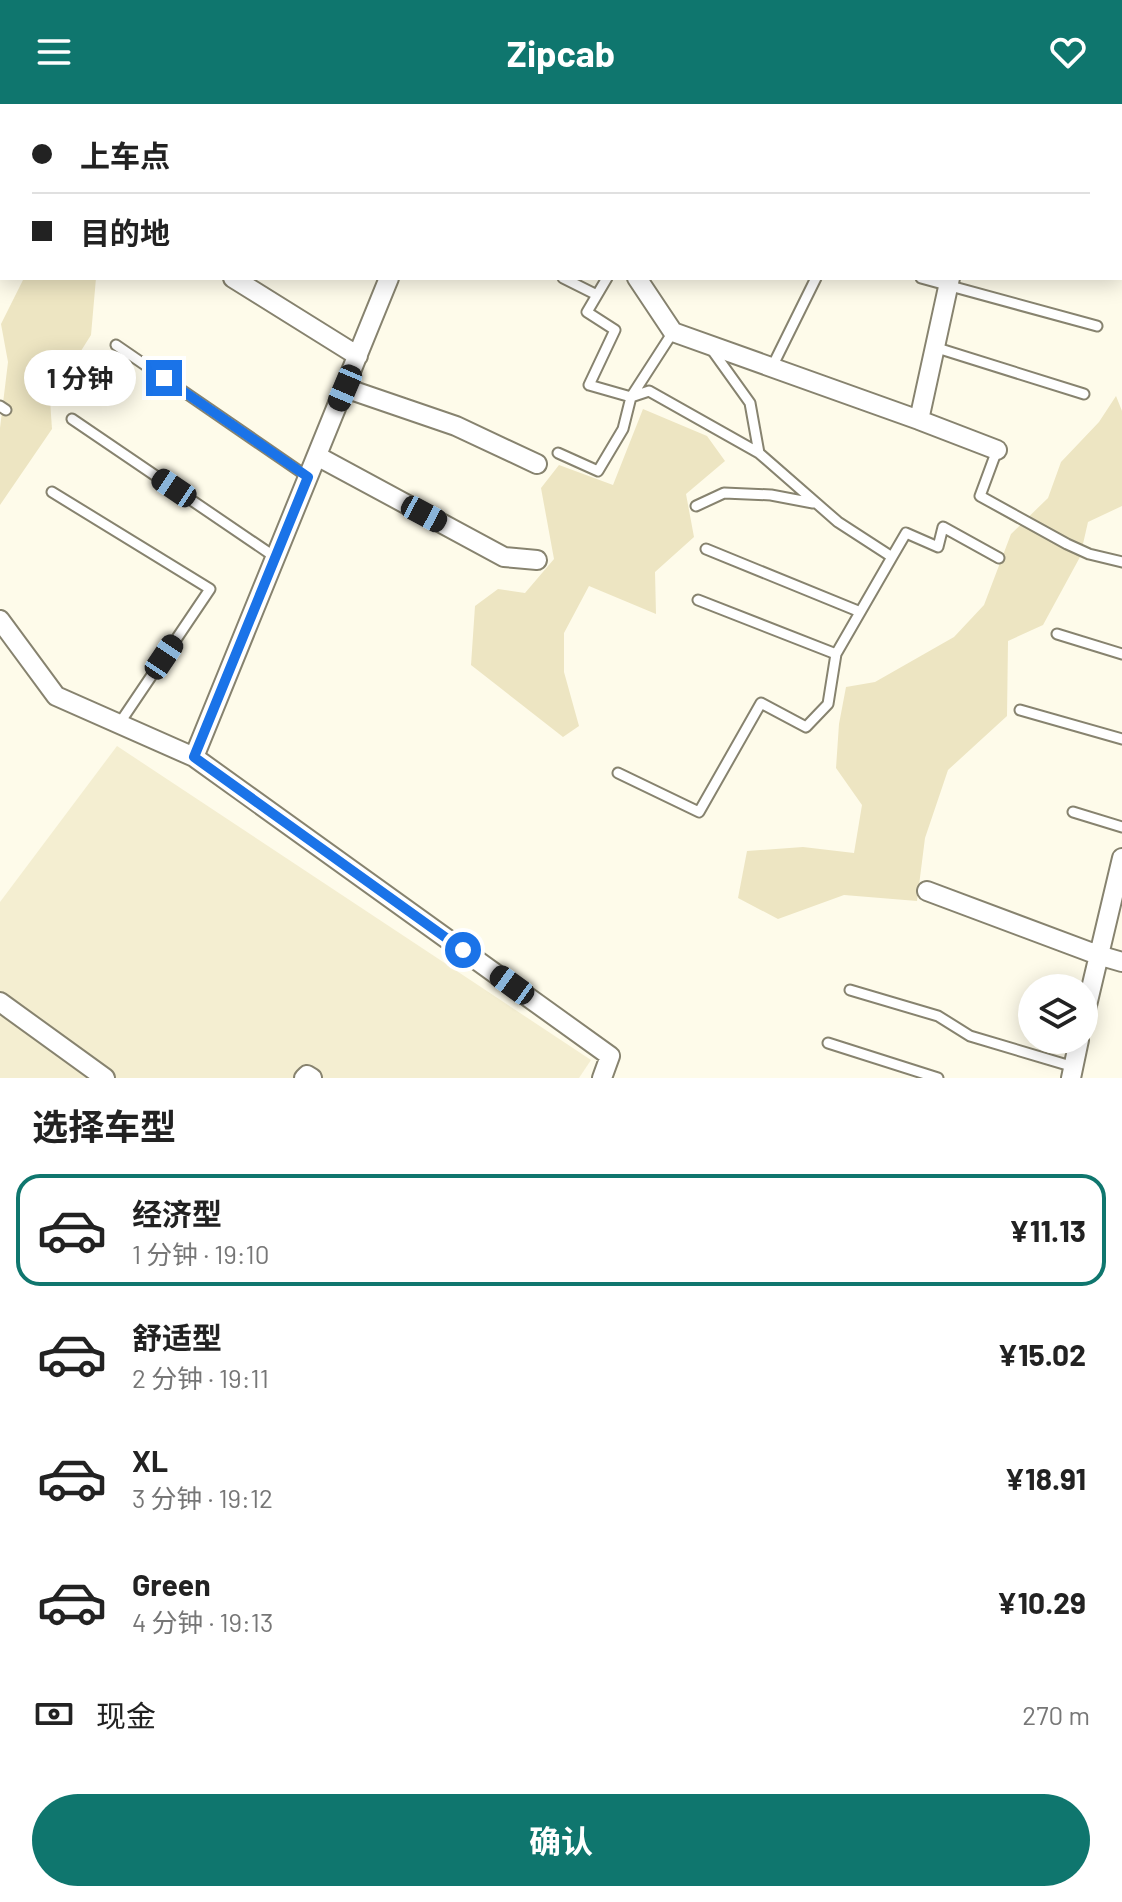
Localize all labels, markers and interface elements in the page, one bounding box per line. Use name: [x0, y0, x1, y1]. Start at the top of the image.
icon: menu: [32, 30, 76, 74]
icon: heart: [1046, 30, 1090, 74]
text: Zipcab: [507, 31, 615, 74]
text: 上车点: [80, 137, 170, 173]
text: 目的地: [80, 214, 170, 250]
callout: 1 分钟: [24, 350, 136, 406]
route end: [146, 360, 182, 396]
car: [325, 361, 365, 415]
text: 1 分钟: [47, 362, 113, 393]
car: [147, 465, 201, 511]
car: [397, 492, 451, 536]
car: [141, 630, 187, 684]
route start: [445, 932, 481, 968]
car: [486, 961, 538, 1009]
map controls: [1018, 974, 1098, 1054]
button: layers: [1018, 974, 1098, 1054]
text: 选择车型: [32, 1104, 176, 1147]
icon: car: [36, 1194, 108, 1266]
text: 经济型: [132, 1195, 222, 1231]
text: ¥11.13: [1009, 1212, 1086, 1248]
text: 1 分钟 · 19:10: [132, 1238, 269, 1269]
icon: car: [36, 1318, 108, 1390]
text: 舒适型: [132, 1319, 222, 1355]
text: ¥15.02: [997, 1336, 1086, 1372]
text: 2 分钟 · 19:11: [132, 1362, 269, 1393]
icon: car: [36, 1442, 108, 1514]
text: XL: [132, 1442, 168, 1478]
text: ¥18.91: [1005, 1460, 1086, 1496]
text: 3 分钟 · 19:12: [132, 1482, 273, 1513]
icon: car: [36, 1566, 108, 1638]
text: Green: [132, 1566, 211, 1602]
text: ¥10.29: [997, 1584, 1086, 1620]
text: 4 分钟 · 19:13: [132, 1606, 273, 1637]
icon: cash: [32, 1692, 76, 1736]
text: 现金: [96, 1697, 156, 1733]
text: 270 m: [1022, 1699, 1090, 1730]
button: 确认: [32, 1794, 1090, 1886]

